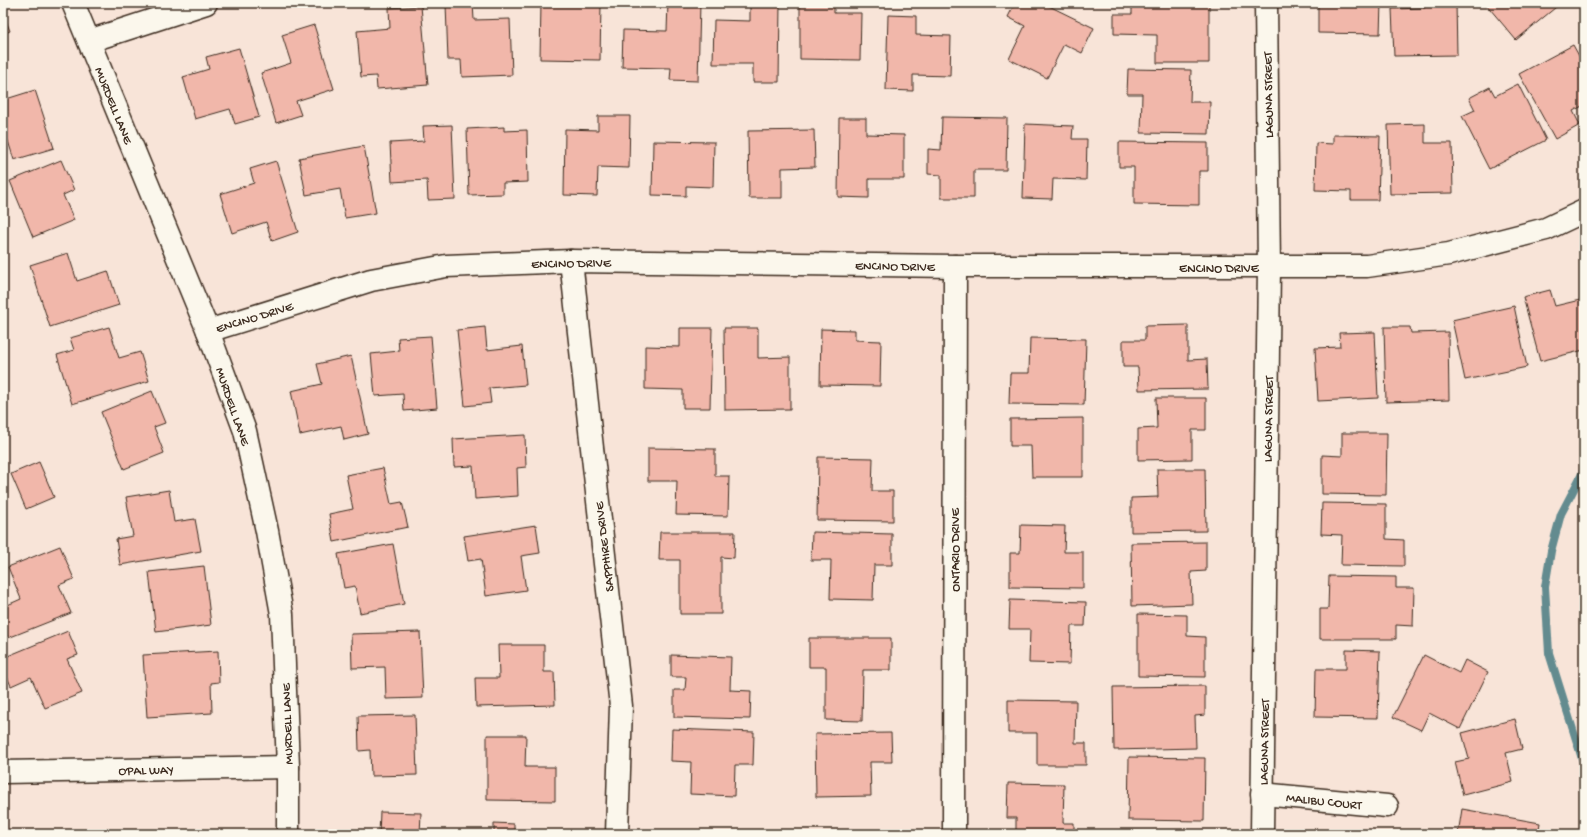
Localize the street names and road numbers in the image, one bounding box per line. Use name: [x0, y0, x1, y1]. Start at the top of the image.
street label: LAGUNA STREET: [1261, 51, 1278, 138]
street label: MURDELL LANE: [90, 65, 135, 147]
street label: ENCINO DRIVE: [531, 256, 612, 273]
street label: ENCINO DRIVE: [855, 259, 936, 276]
street label: ENCINO DRIVE: [1179, 262, 1260, 277]
street label: ENCINO DRIVE: [214, 299, 296, 337]
street label: MURDELL LANE: [211, 366, 252, 449]
street label: LAGUNA STREET: [1261, 375, 1278, 462]
street label: SAPPHIRE DRIVE: [592, 500, 618, 592]
street label: ONTARIO DRIVE: [949, 507, 964, 592]
street label: MURDELL LANE: [280, 682, 297, 765]
street label: LAGUNA STREET: [1257, 698, 1274, 785]
street label: OPAL WAY: [118, 764, 174, 779]
street label: MALIBU COURT: [1285, 791, 1363, 814]

